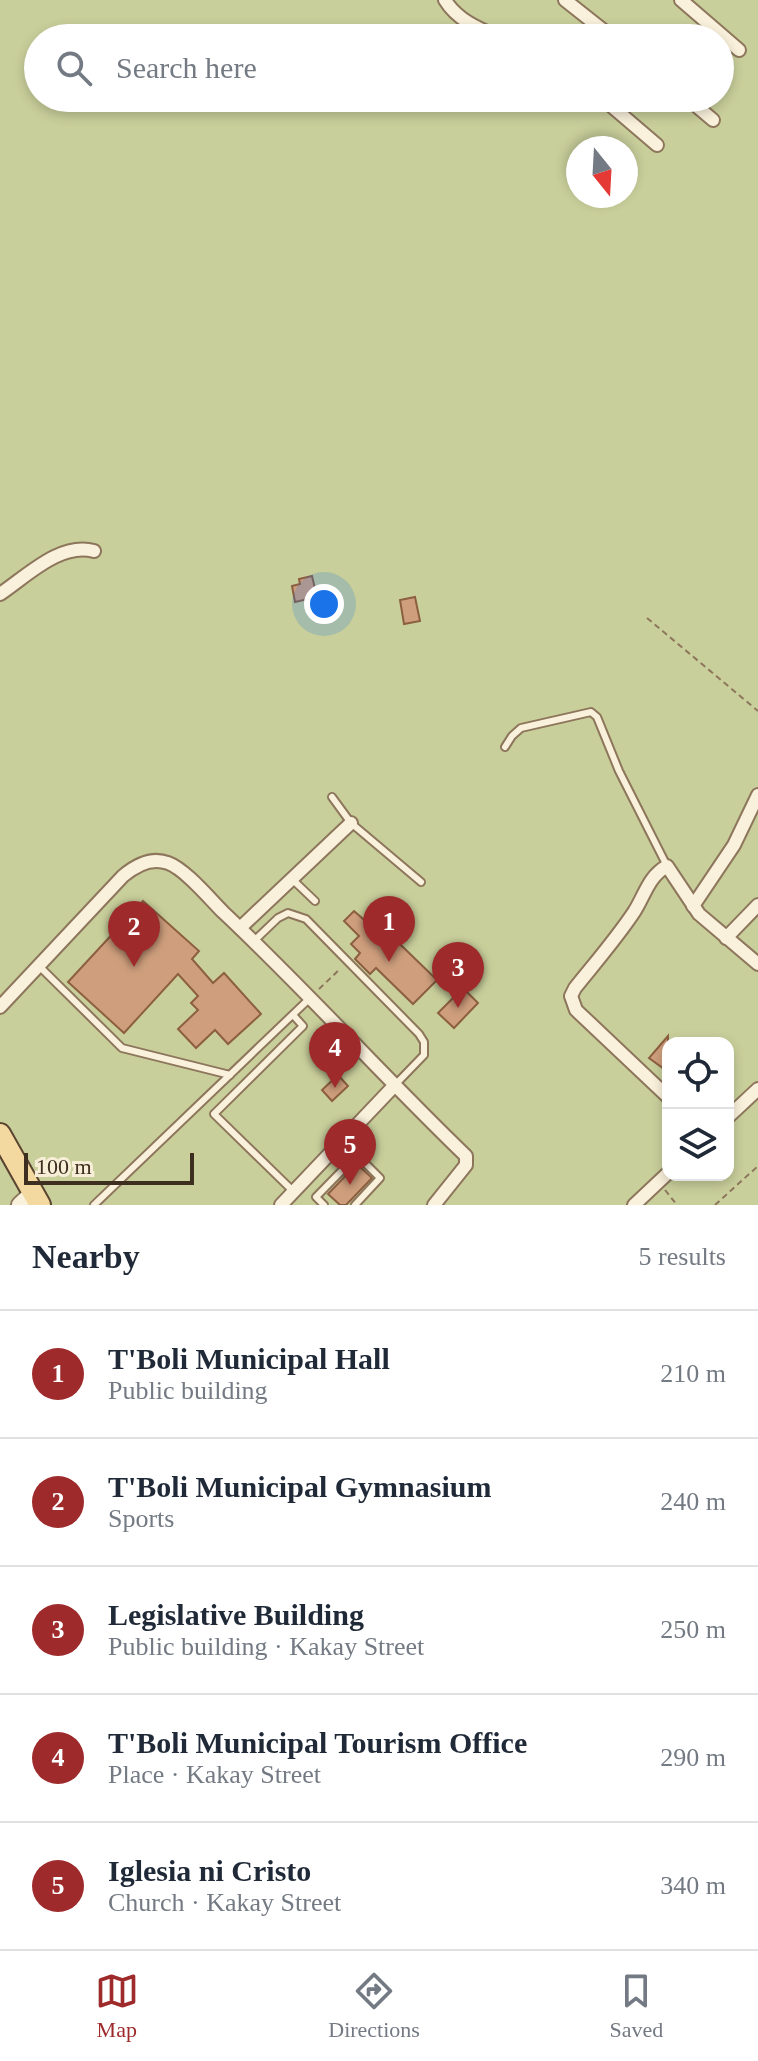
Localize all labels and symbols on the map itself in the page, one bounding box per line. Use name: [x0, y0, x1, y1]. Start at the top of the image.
north arrow: [566, 136, 638, 208]
your location: [304, 584, 344, 624]
pin: 1: [363, 896, 415, 962]
pin: 2: [108, 901, 160, 967]
pin: 3: [432, 942, 484, 1008]
pin: 4: [309, 1022, 361, 1088]
pin: 5: [324, 1119, 376, 1185]
scale bar: [24, 1149, 194, 1185]

